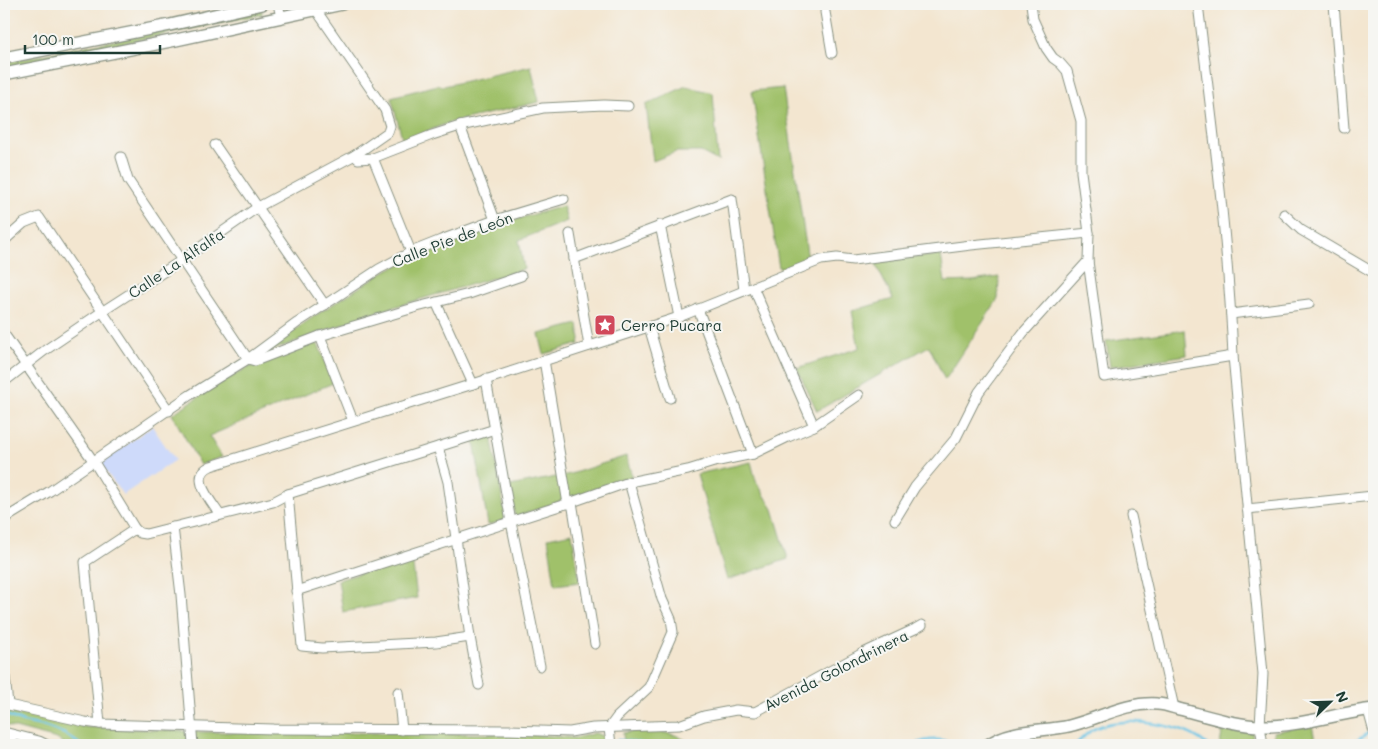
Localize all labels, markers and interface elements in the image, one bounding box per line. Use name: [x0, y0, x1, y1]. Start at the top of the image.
scale bar: [25, 22, 160, 54]
text: 100 m: [32, 29, 74, 49]
street label: Calle Pie de León: [389, 207, 515, 271]
street label: Calle La Alfalfa: [124, 223, 228, 303]
place icon: Cerro Pucara: [593, 313, 617, 337]
place label: Cerro Pucara: [621, 315, 722, 335]
street label: Avenida Golondrinera: [760, 625, 912, 715]
north arrow: [1306, 676, 1356, 726]
text: N: [1332, 688, 1353, 705]

